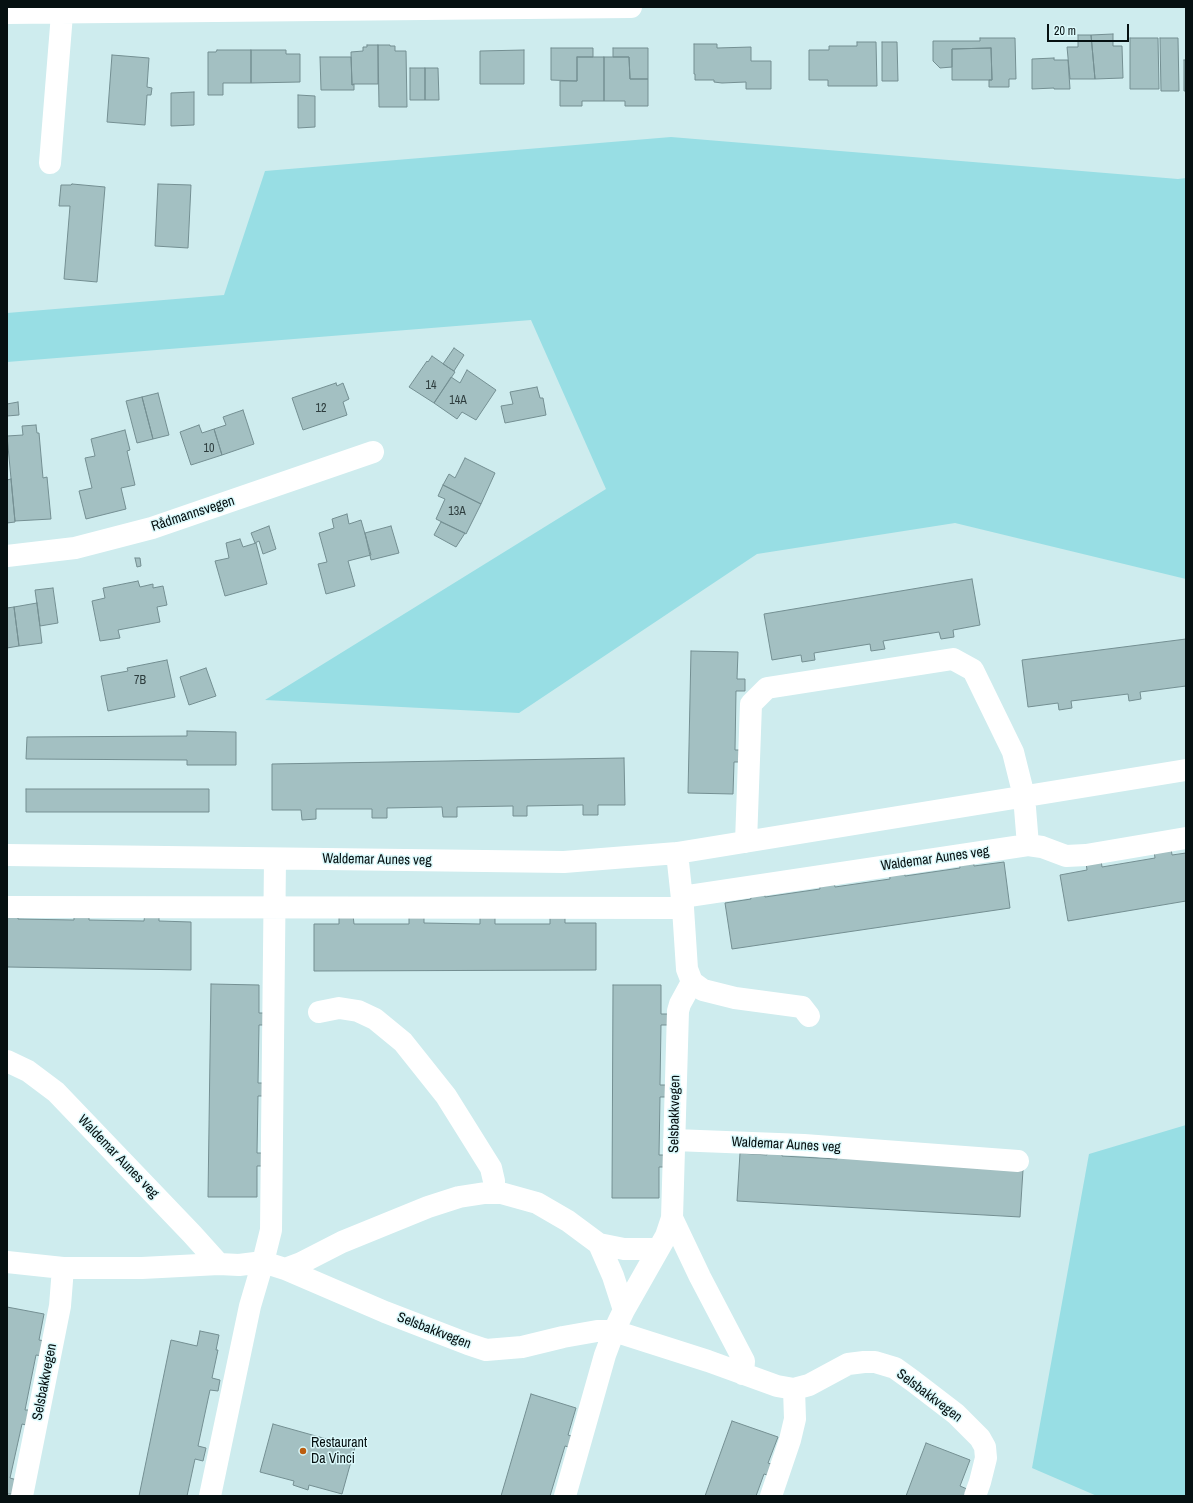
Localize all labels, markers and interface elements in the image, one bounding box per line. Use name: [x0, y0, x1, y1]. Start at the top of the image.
scale bar: [1049, 16, 1131, 42]
text: 20 m: [1054, 23, 1076, 39]
house number: 14: [426, 379, 436, 393]
house number: 14A: [449, 394, 467, 408]
house number: 12: [316, 402, 326, 416]
house number: 10: [204, 442, 214, 456]
street label: Rådmannsvegen: [149, 493, 237, 535]
house number: 13A: [448, 505, 466, 519]
house number: 7B: [134, 674, 146, 688]
street label: Waldemar Aunes veg: [880, 843, 990, 875]
street label: Waldemar Aunes veg: [322, 851, 432, 869]
street label: Selsbakkvegen: [666, 1075, 684, 1153]
street label: Waldemar Aunes veg: [74, 1112, 162, 1202]
street label: Waldemar Aunes veg: [731, 1134, 841, 1156]
street label: Selsbakkvegen: [395, 1309, 473, 1353]
street label: Selsbakkvegen: [29, 1342, 61, 1422]
street label: Selsbakkvegen: [893, 1366, 965, 1426]
place label: Restaurant Da Vinci: [311, 1435, 367, 1468]
marker: Restaurant Da Vinci: [298, 1446, 308, 1456]

